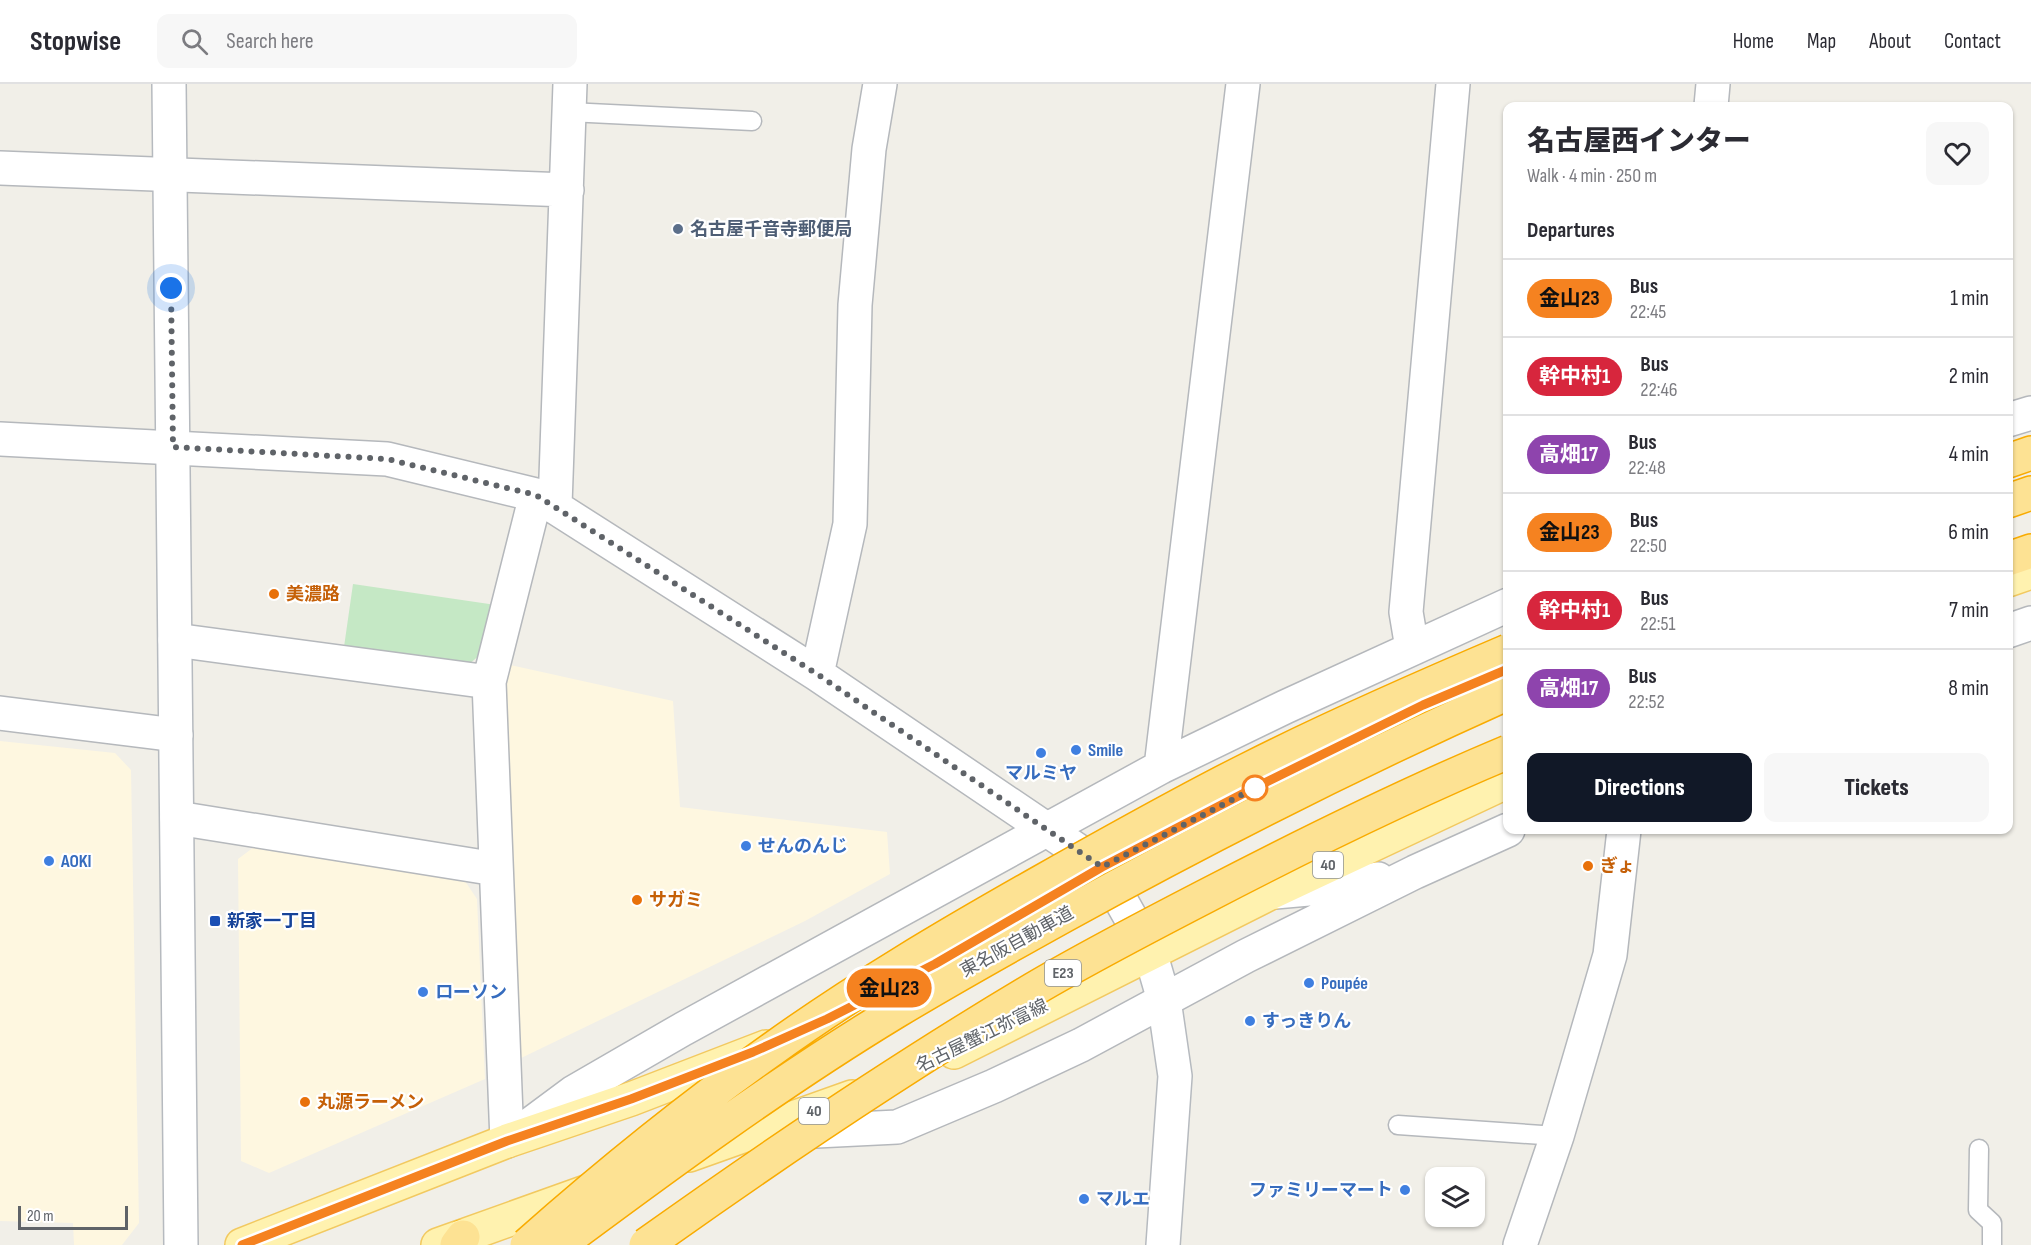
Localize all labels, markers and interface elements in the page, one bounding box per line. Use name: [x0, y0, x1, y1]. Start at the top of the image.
search box: [157, 14, 577, 68]
text: Stopwise: [30, 25, 121, 58]
icon: search: [178, 25, 211, 58]
text: Search here: [226, 28, 314, 55]
text: Home: [1733, 29, 1774, 54]
text: Map: [1807, 29, 1836, 54]
text: About: [1869, 29, 1911, 54]
text: Contact: [1944, 29, 2001, 54]
button: heart: [1926, 122, 1989, 185]
text: 名古屋西インター: [1527, 125, 1751, 158]
text: Walk · 4 min · 250 m: [1527, 164, 1657, 188]
text: Departures: [1527, 217, 1615, 244]
place label: 名古屋千音寺郵便局: [690, 219, 852, 240]
marker: 名古屋千音寺郵便局: [671, 222, 685, 236]
your location: [156, 273, 186, 303]
text: Bus: [1630, 273, 1658, 300]
text: 1 min: [1950, 285, 1989, 312]
text: 金山23: [1539, 286, 1600, 311]
text: 22:45: [1630, 300, 1666, 324]
text: Bus: [1640, 351, 1669, 378]
text: 2 min: [1949, 363, 1989, 390]
text: 幹中村1: [1539, 364, 1610, 389]
text: 22:46: [1640, 378, 1678, 402]
text: Bus: [1628, 429, 1657, 456]
text: 4 min: [1949, 441, 1989, 468]
text: 高畑17: [1539, 442, 1598, 467]
text: 22:48: [1628, 456, 1666, 480]
text: Bus: [1630, 507, 1658, 534]
text: 6 min: [1948, 519, 1989, 546]
text: 金山23: [1539, 520, 1600, 545]
text: 22:50: [1630, 534, 1667, 558]
place label: 美濃路: [286, 584, 340, 605]
text: Bus: [1640, 585, 1669, 612]
marker: 美濃路: [267, 587, 281, 601]
text: 7 min: [1949, 597, 1989, 624]
text: 幹中村1: [1539, 598, 1610, 623]
text: 22:51: [1640, 612, 1676, 636]
text: Bus: [1628, 663, 1657, 690]
text: 8 min: [1948, 675, 1989, 702]
text: 高畑17: [1539, 676, 1598, 701]
text: 22:52: [1628, 690, 1665, 714]
place label: Smile: [1088, 740, 1123, 761]
marker: Smile: [1069, 743, 1083, 757]
marker: マルミヤ: [1034, 746, 1048, 760]
button: Directions: [1527, 753, 1752, 822]
button: Tickets: [1764, 753, 1989, 822]
place label: マルミヤ: [1005, 763, 1077, 784]
unlabelled marker: [1242, 775, 1268, 801]
place label: せんのんじ: [758, 836, 848, 857]
marker: せんのんじ: [739, 839, 753, 853]
place label: AOKI: [60, 851, 92, 872]
road number: 40: [1313, 852, 1343, 878]
marker: AOKI: [42, 854, 56, 868]
place label: ぎょ: [1600, 856, 1635, 877]
marker: ぎょ: [1581, 859, 1595, 873]
place label: サガミ: [649, 890, 703, 911]
marker: サガミ: [630, 893, 644, 907]
street label: 東名阪自動車道: [957, 902, 1077, 982]
place label: 新家一丁目: [227, 911, 317, 932]
marker: 新家一丁目: [208, 914, 222, 928]
road number: E23: [1045, 960, 1081, 986]
line badge: 金山23: [847, 968, 931, 1008]
place label: Poupée: [1321, 973, 1368, 994]
text: 金山23: [859, 976, 919, 1001]
marker: Poupée: [1302, 976, 1316, 990]
place label: ローソン: [435, 982, 507, 1003]
marker: ローソン: [416, 985, 430, 999]
street label: 名古屋蟹江弥富線: [913, 995, 1051, 1077]
place label: すっきりん: [1262, 1011, 1351, 1032]
marker: すっきりん: [1243, 1014, 1257, 1028]
place label: 丸源ラーメン: [317, 1092, 424, 1113]
marker: 丸源ラーメン: [298, 1095, 312, 1109]
road number: 40: [799, 1098, 829, 1124]
map controls: [1425, 1167, 1485, 1227]
button: layers: [1425, 1167, 1485, 1227]
place label: ファミリーマート: [1249, 1180, 1393, 1201]
marker: ファミリーマート: [1398, 1183, 1412, 1197]
place label: マルエ: [1096, 1189, 1150, 1210]
marker: マルエ: [1077, 1192, 1091, 1206]
scale bar: [18, 1203, 128, 1230]
text: 20 m: [27, 1207, 54, 1226]

